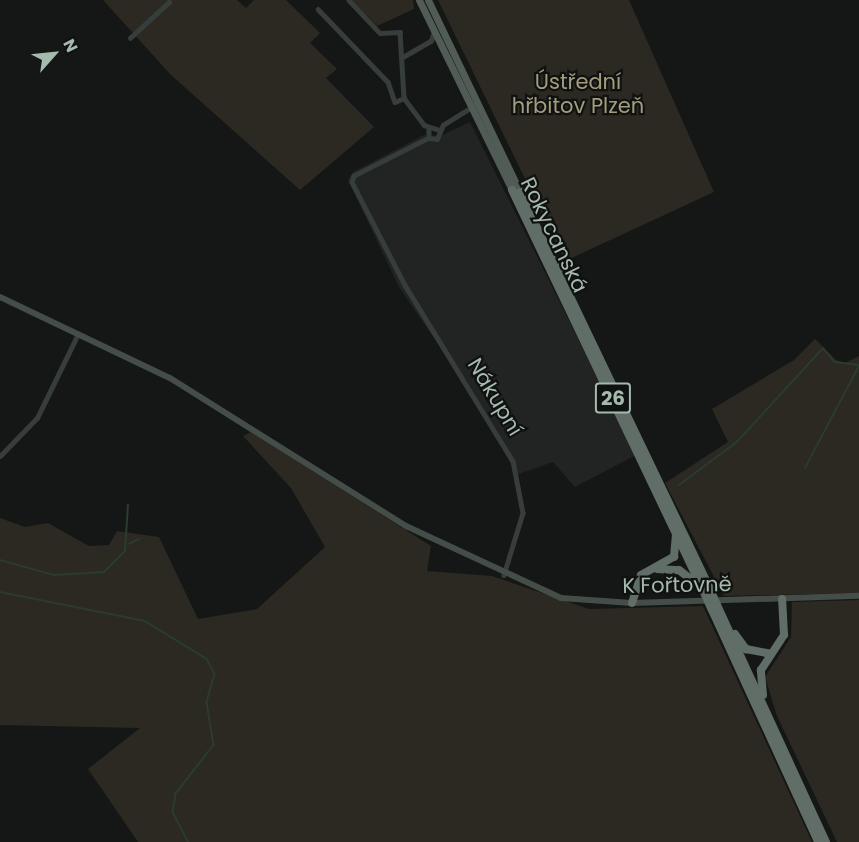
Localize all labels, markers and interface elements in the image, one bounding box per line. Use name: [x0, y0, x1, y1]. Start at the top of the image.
north arrow: [24, 24, 84, 84]
text: N: [57, 35, 83, 56]
park label: Ústřední hřbitov Plzeň: [512, 69, 644, 119]
street label: Rokycanská: [515, 173, 593, 297]
street label: Nákupní: [462, 354, 528, 440]
road number: 26: [594, 381, 632, 415]
street label: K Fořtovně: [622, 571, 732, 599]

